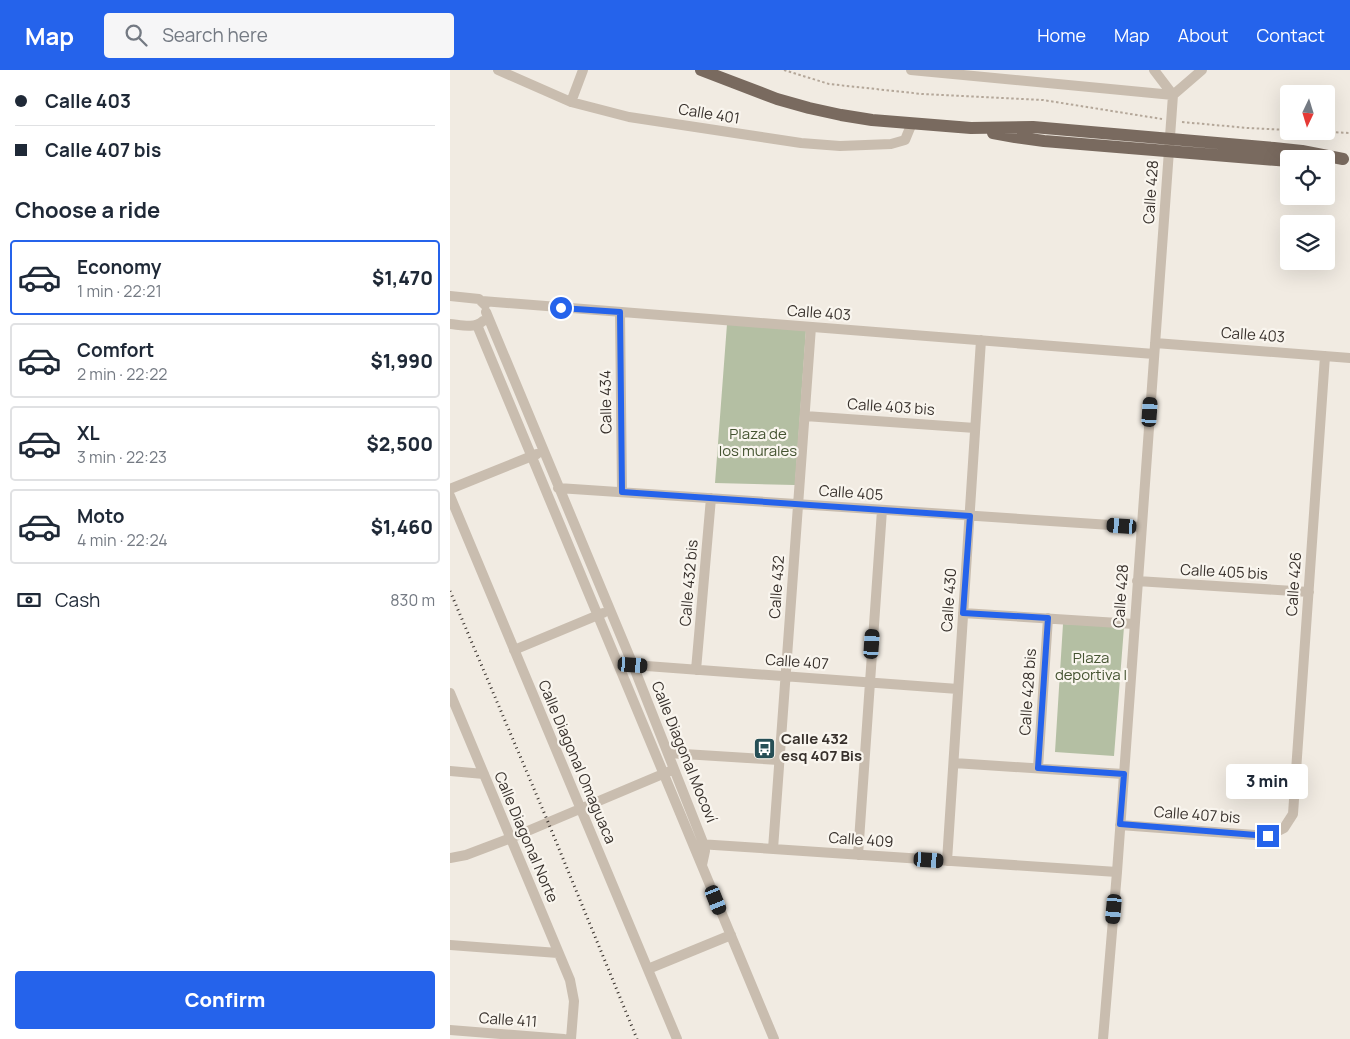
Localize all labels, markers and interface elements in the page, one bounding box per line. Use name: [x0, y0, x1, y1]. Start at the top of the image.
search box: [104, 13, 454, 58]
text: Map: [25, 19, 74, 52]
icon: search: [122, 21, 150, 49]
text: Search here: [162, 22, 268, 48]
text: Home: [1037, 23, 1086, 47]
text: Map: [1114, 23, 1150, 47]
text: About: [1178, 23, 1228, 47]
text: Contact: [1256, 23, 1325, 47]
north arrow: [1280, 85, 1335, 140]
map controls: [1280, 85, 1335, 270]
text: Calle 403: [45, 88, 131, 114]
street label: Calle 401: [677, 98, 741, 129]
text: Calle 407 bis: [45, 137, 161, 163]
button: locate: [1280, 150, 1335, 205]
street label: Calle 428: [1138, 159, 1163, 225]
text: Choose a ride: [15, 195, 160, 225]
button: layers: [1280, 215, 1335, 270]
text: Economy: [77, 254, 161, 280]
icon: car: [17, 255, 62, 300]
text: $1,470: [372, 265, 433, 291]
text: 1 min · 22:21: [77, 280, 162, 302]
route start: [550, 297, 572, 319]
street label: Calle 403: [786, 300, 852, 325]
street label: Calle 403: [1220, 322, 1286, 347]
text: Comfort: [77, 337, 154, 363]
icon: car: [17, 338, 62, 383]
text: $1,990: [371, 348, 433, 374]
text: 2 min · 22:22: [77, 363, 167, 385]
street label: Calle 434: [594, 370, 617, 434]
street label: Calle 403 bis: [847, 393, 935, 420]
car: [1141, 397, 1158, 427]
text: XL: [77, 420, 100, 446]
icon: car: [17, 421, 62, 466]
park label: Plaza de los murales: [719, 423, 797, 461]
text: $2,500: [367, 431, 433, 457]
text: 3 min · 22:23: [77, 446, 167, 468]
street label: Calle 405: [818, 480, 884, 505]
text: Moto: [77, 503, 124, 529]
icon: car: [17, 504, 62, 549]
text: $1,460: [371, 514, 433, 540]
car: [1106, 517, 1137, 535]
text: 4 min · 22:24: [77, 529, 168, 551]
street label: Calle 432 bis: [674, 539, 703, 627]
street label: Calle 426: [1281, 551, 1306, 617]
street label: Calle 432: [764, 555, 789, 619]
street label: Calle 405 bis: [1180, 559, 1269, 584]
street label: Calle 428: [1108, 563, 1133, 629]
street label: Calle 430: [936, 567, 961, 633]
icon: cash: [15, 586, 43, 614]
text: Cash: [55, 587, 100, 613]
text: 830 m: [390, 589, 435, 611]
car: [863, 629, 880, 659]
park label: Plaza deportiva I: [1055, 647, 1127, 685]
street label: Calle 428 bis: [1014, 648, 1041, 736]
street label: Calle 407: [765, 649, 829, 674]
car: [617, 656, 648, 674]
street label: Calle Diagonal Omaguaca: [533, 677, 621, 847]
street label: Calle Diagonal Mocoví: [647, 678, 723, 826]
place label: Calle 432 esq 407 Bis: [781, 728, 862, 766]
bus stop icon: Calle 432 esq 407 Bis: [753, 736, 777, 760]
callout: 3 min: [1227, 764, 1309, 798]
street label: Calle Diagonal Norte: [489, 768, 564, 906]
text: 3 min: [1246, 770, 1288, 792]
street label: Calle 407 bis: [1153, 801, 1241, 828]
route end: [1257, 825, 1279, 847]
street label: Calle 409: [828, 827, 894, 852]
car: [913, 851, 944, 869]
car: [703, 883, 728, 917]
car: [1105, 893, 1122, 925]
button: Confirm: [15, 971, 435, 1029]
street label: Calle 411: [478, 1007, 538, 1032]

